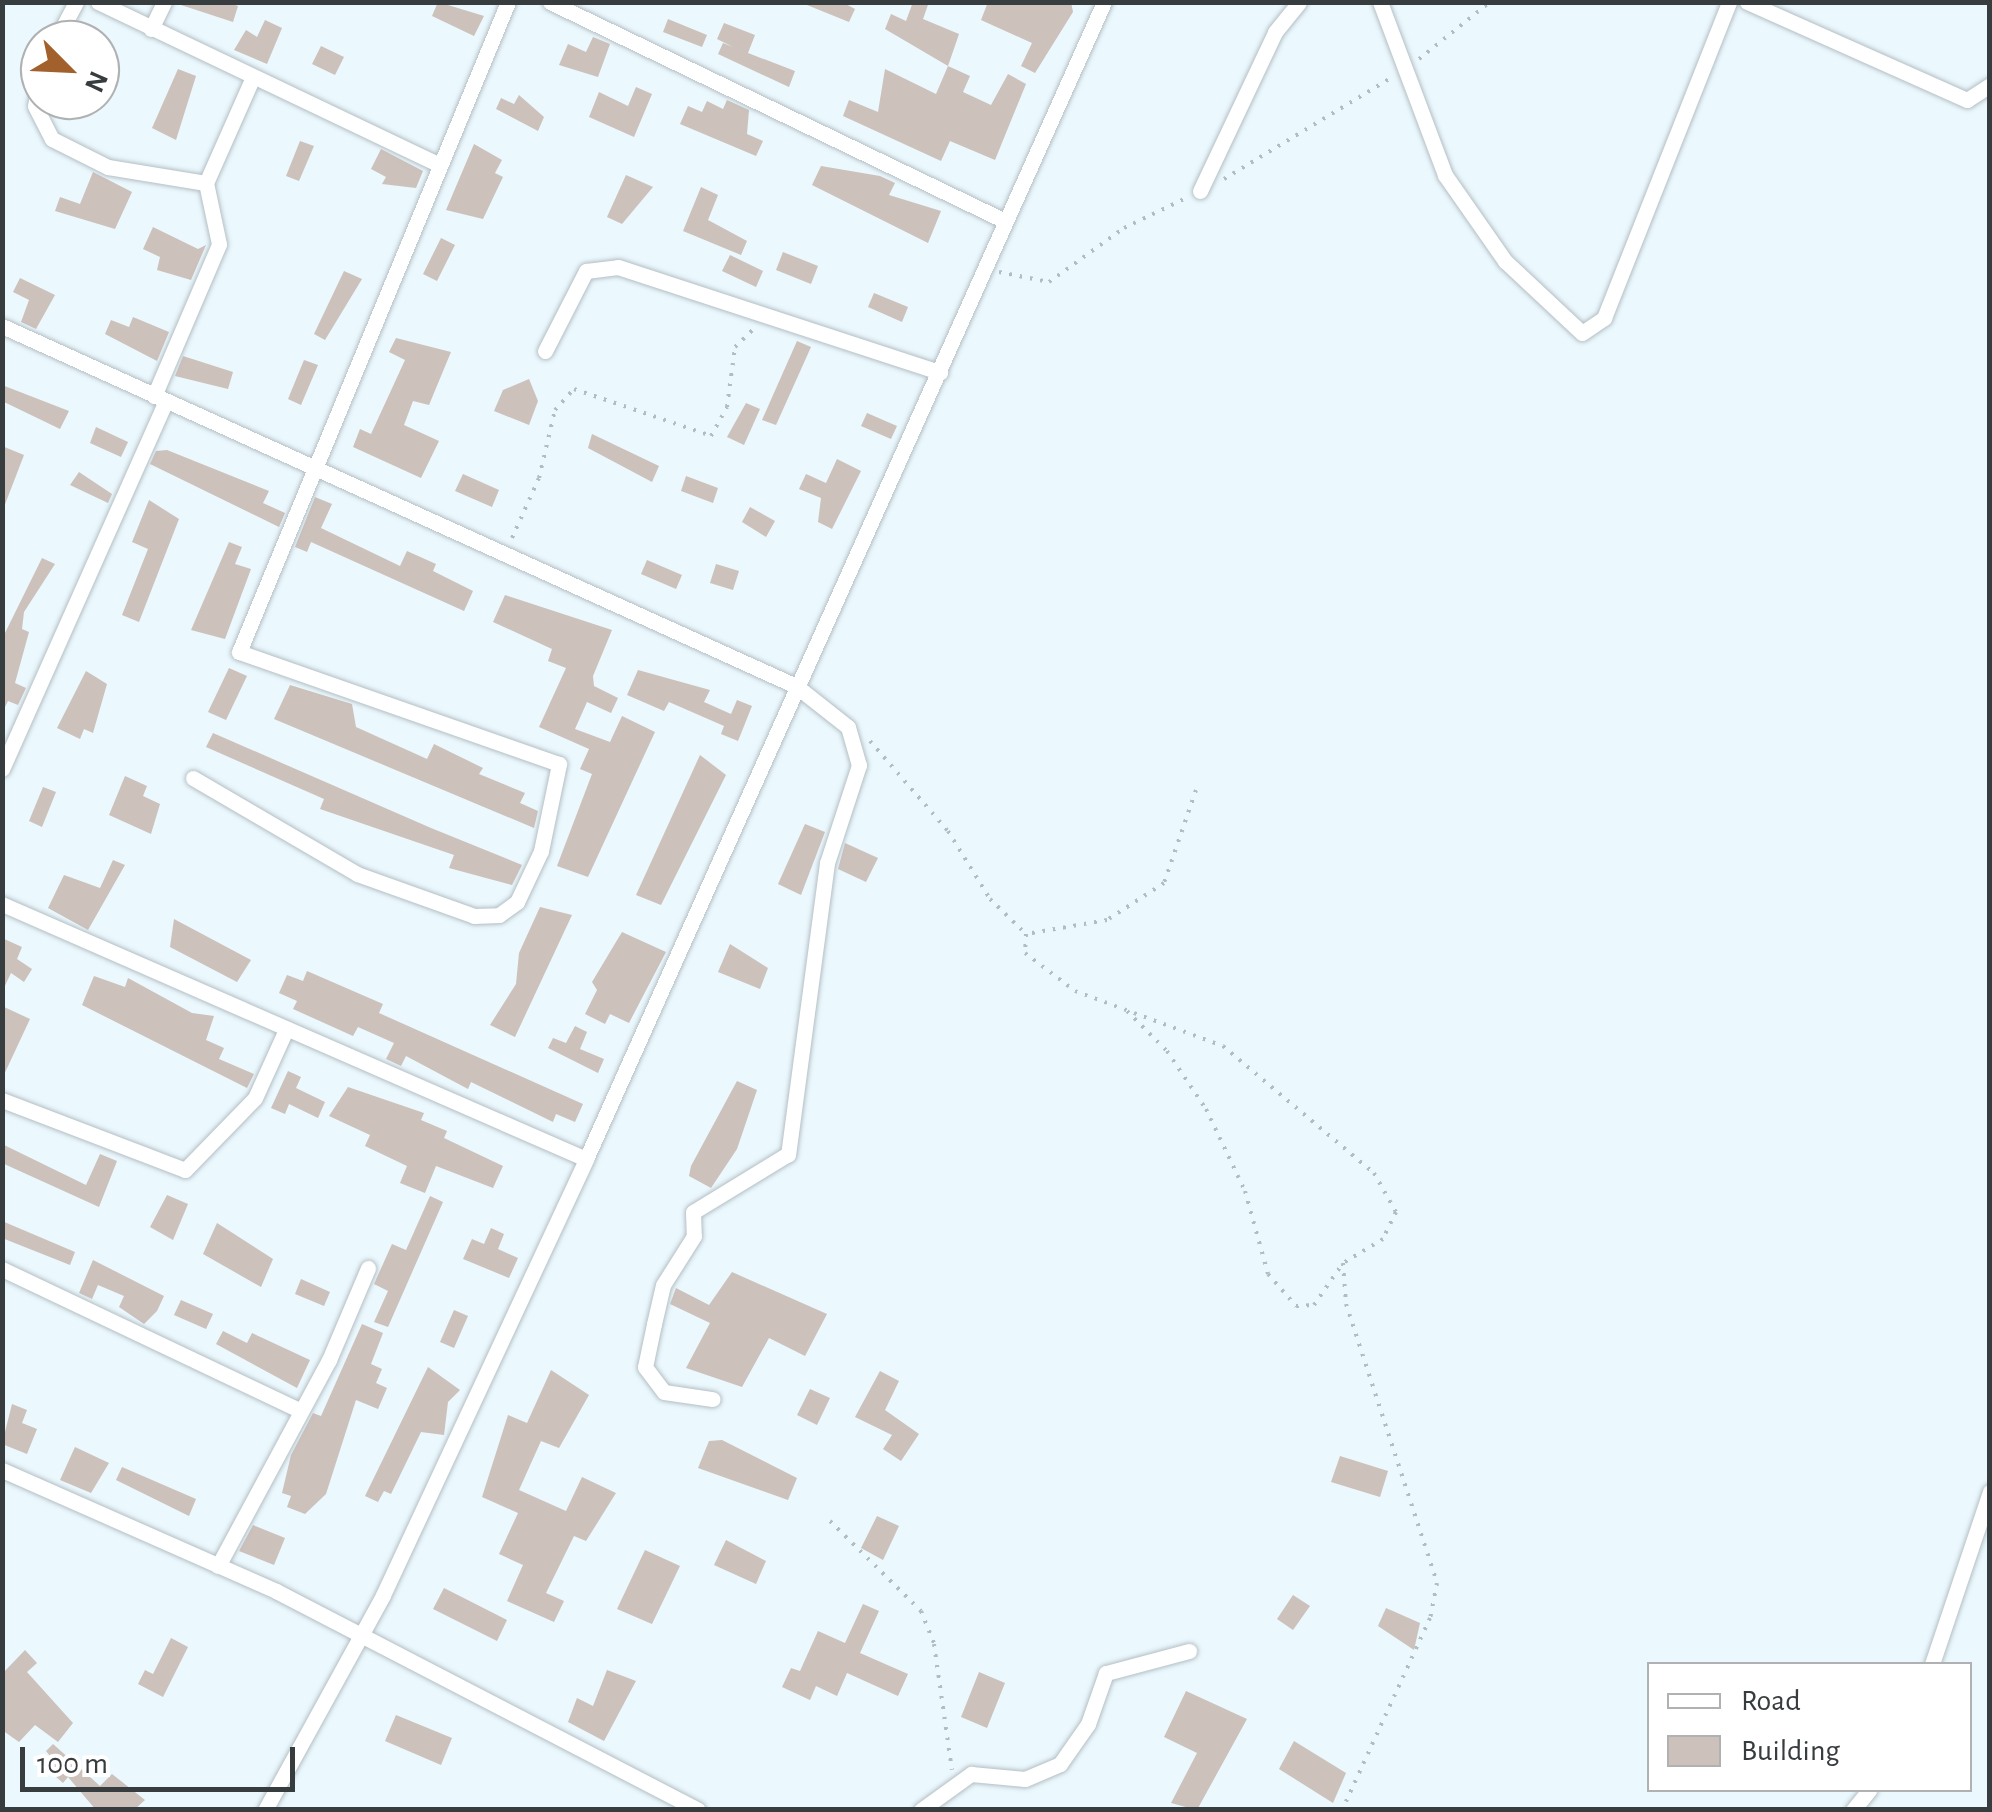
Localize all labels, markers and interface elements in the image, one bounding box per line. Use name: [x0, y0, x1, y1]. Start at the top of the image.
north arrow: [20, 20, 120, 120]
text: N: [79, 67, 112, 96]
legend: [1647, 1662, 1972, 1792]
text: Road: [1741, 1686, 1801, 1716]
scale bar: [25, 1727, 300, 1789]
text: Building: [1741, 1736, 1840, 1766]
text: 100 m: [37, 1749, 108, 1779]

